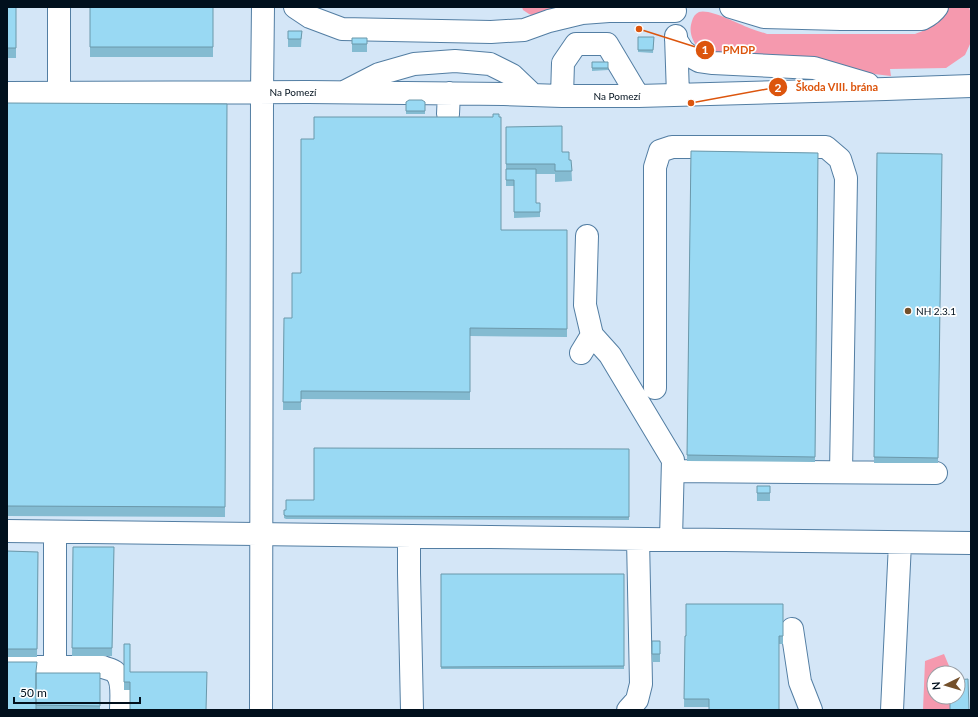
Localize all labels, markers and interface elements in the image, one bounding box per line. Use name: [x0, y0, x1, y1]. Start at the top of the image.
callout: PMDP: [695, 39, 764, 62]
text: 1: [702, 42, 709, 57]
text: PMDP: [723, 43, 755, 56]
callout: Škoda VIII. brána: [768, 76, 887, 99]
text: 2: [775, 80, 782, 95]
text: Škoda VIII. brána: [796, 80, 878, 93]
street label: Na Pomezí: [270, 86, 317, 98]
street label: Na Pomezí: [594, 90, 641, 102]
place label: NH 2.3.1: [916, 305, 956, 317]
marker: NH 2.3.1: [903, 306, 913, 316]
north arrow: [926, 665, 966, 705]
scale bar: [14, 679, 140, 705]
text: N: [929, 681, 942, 691]
text: 50 m: [20, 685, 47, 700]

